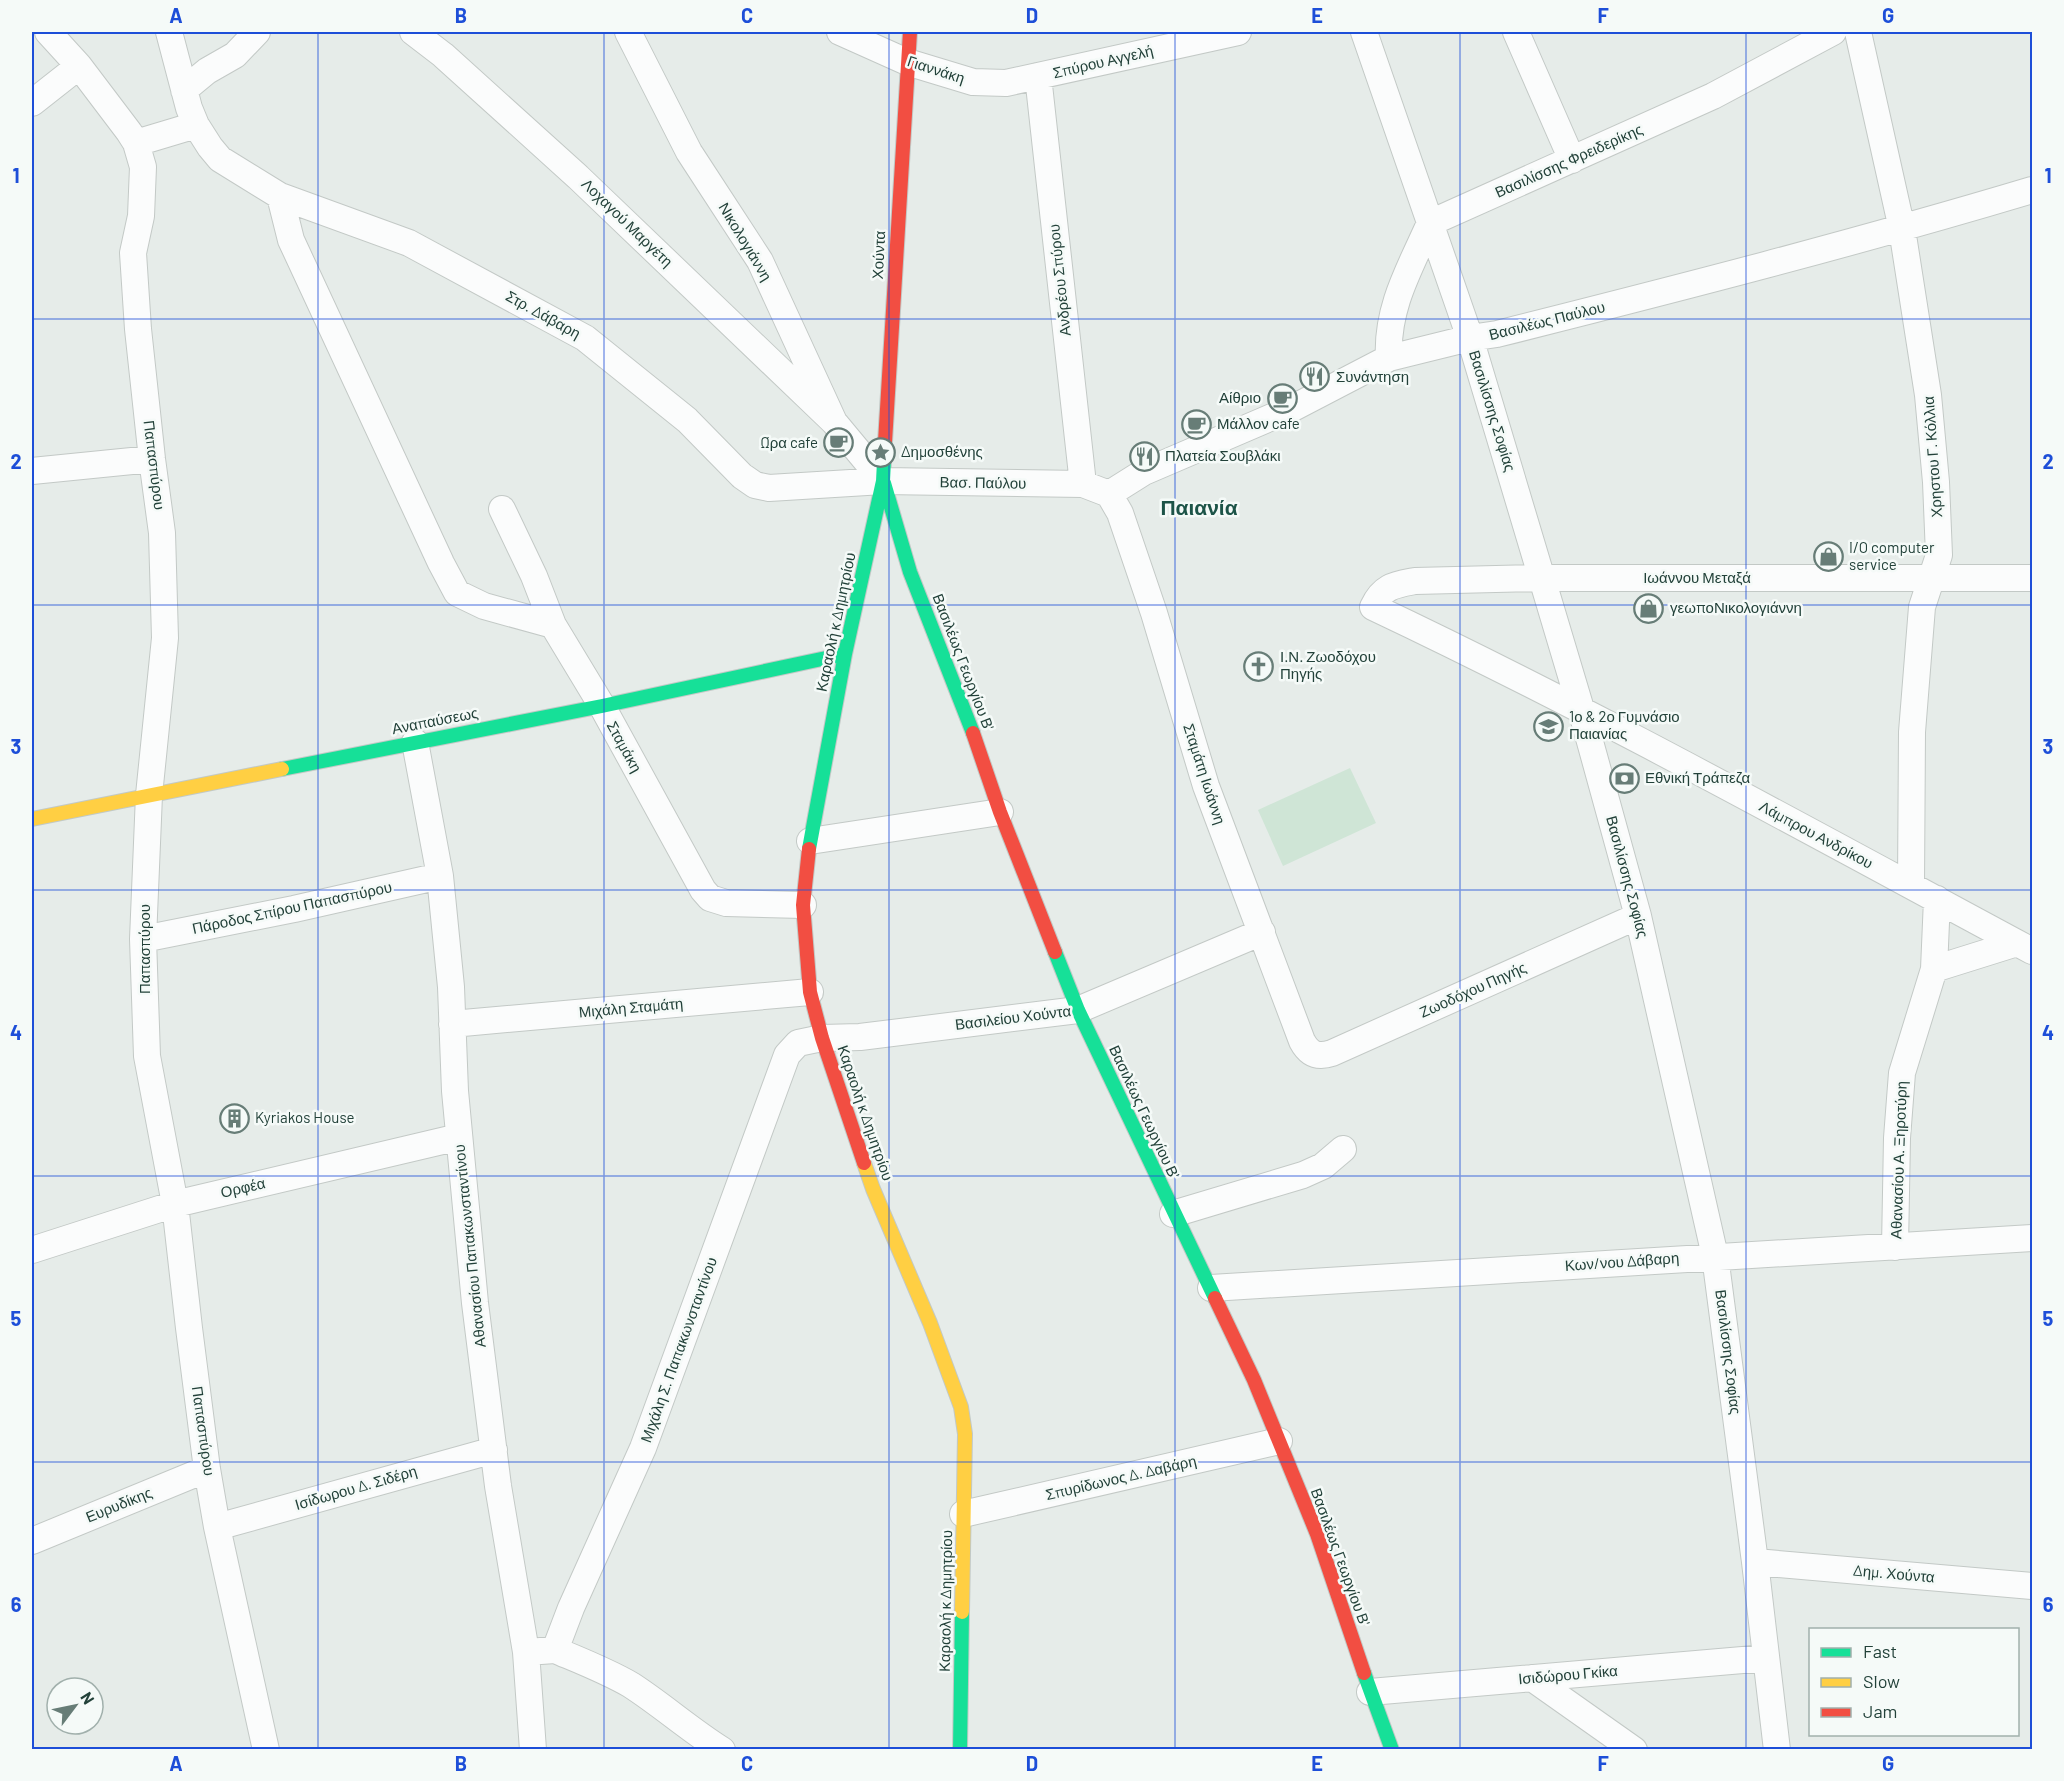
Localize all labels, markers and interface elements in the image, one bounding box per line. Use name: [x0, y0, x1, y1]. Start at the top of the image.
text: A: [169, 3, 183, 27]
text: B: [455, 3, 467, 27]
text: C: [741, 3, 753, 27]
text: D: [1026, 3, 1038, 27]
text: E: [1311, 3, 1323, 27]
text: F: [1597, 3, 1609, 27]
text: G: [1882, 3, 1894, 27]
street label: Σπύρου Αγγελή: [1051, 41, 1155, 81]
street label: Γιαννάκη: [905, 51, 967, 87]
street label: Βασιλίσσης Φρειδερίκης: [1492, 119, 1645, 201]
text: 1: [12, 163, 20, 187]
text: 1: [2044, 163, 2052, 187]
street label: Λοχαγού Μαργέτη: [579, 174, 677, 270]
street label: Νικολογιάννη: [715, 199, 776, 284]
street label: Ανδρέου Σπύρου: [1044, 223, 1074, 337]
street label: Χούντα: [868, 230, 888, 280]
street label: Στρ. Δάβαρη: [503, 286, 584, 342]
street label: Βασιλέως Παύλου: [1487, 297, 1607, 343]
street label: Βασιλίσσης Σοφίας: [1466, 348, 1520, 473]
restaurant icon: Συνάντηση: [1299, 361, 1331, 393]
place label: Συνάντηση: [1336, 367, 1409, 385]
cafe icon: Αίθριο: [1266, 382, 1298, 414]
place label: Αίθριο: [1219, 388, 1261, 406]
street label: Χρηστου Γ. Κόλλια: [1919, 395, 1945, 518]
cafe icon: Μάλλον cafe: [1180, 408, 1212, 440]
place label: Μάλλον cafe: [1217, 414, 1300, 432]
street label: Παπασπύρου: [141, 419, 169, 511]
cafe icon: Ώρα cafe: [823, 427, 855, 459]
place label: Ώρα cafe: [760, 433, 818, 451]
place icon: Δημοσθένης: [864, 436, 896, 468]
restaurant icon: Πλατεία Σουβλάκι: [1128, 440, 1160, 472]
place label: Δημοσθένης: [901, 442, 983, 460]
place label: Πλατεία Σουβλάκι: [1165, 446, 1281, 464]
text: 2: [10, 449, 22, 473]
text: 2: [2042, 449, 2054, 473]
street label: Βασ. Παύλου: [940, 472, 1026, 492]
district label: Παιανία: [1160, 494, 1238, 519]
place label: I/O computer service: [1849, 538, 1935, 573]
shop icon: I/O computer service: [1812, 541, 1844, 573]
street label: Καραολή κ Δημητρίου: [811, 551, 859, 693]
street label: Ιωάννου Μεταξά: [1643, 568, 1751, 586]
street label: Βασιλέως Γεωργίου Β': [930, 591, 998, 733]
shop icon: γεωποΝικολογιάννη: [1633, 592, 1665, 624]
place label: γεωποΝικολογιάννη: [1670, 598, 1802, 616]
place label: Ι.Ν. Ζωοδόχου Πηγής: [1280, 647, 1376, 682]
church icon: Ι.Ν. Ζωοδόχου Πηγής: [1243, 650, 1275, 682]
street label: Αναπαύσεως: [390, 703, 479, 737]
place label: 1ο & 2ο Γυμνάσιο Παιανίας: [1569, 707, 1680, 742]
school or university icon: 1ο & 2ο Γυμνάσιο Παιανίας: [1532, 710, 1564, 742]
street label: Σταμάκη: [604, 718, 646, 775]
street label: Σταμάτη Ιωάννη: [1180, 721, 1230, 826]
text: 3: [11, 734, 21, 758]
text: 3: [2043, 734, 2053, 758]
bank icon: Εθνική Τράπεζα: [1608, 762, 1640, 794]
place label: Εθνική Τράπεζα: [1645, 768, 1750, 786]
street label: Λάμπρου Ανδρίκου: [1757, 797, 1876, 872]
street label: Βασιλίσσης Σοφίας: [1603, 814, 1653, 940]
street label: Πάροδος Σπίρου Παπασπύρου: [190, 877, 393, 937]
street label: Παπασπύρου: [135, 904, 153, 994]
street label: Ζωοδόχου Πηγής: [1417, 958, 1529, 1021]
street label: Μιχάλη Σταμάτη: [578, 993, 684, 1021]
street label: Βασιλείου Χούντα: [954, 1001, 1072, 1033]
text: 4: [10, 1020, 22, 1044]
text: 4: [2042, 1020, 2054, 1044]
street label: Βασιλέως Γεωργίου Β': [1106, 1042, 1184, 1181]
street label: Καραολή κ Δημητρίου: [834, 1043, 898, 1183]
street label: Αθανασίου Α. Ξηροτύρη: [1886, 1081, 1910, 1239]
building icon: Kyriakos House: [218, 1102, 250, 1134]
place label: Kyriakos House: [255, 1108, 355, 1126]
street label: Αθανασίου Παπακωνσταντίνου: [449, 1144, 489, 1349]
street label: Ορφέα: [219, 1173, 267, 1201]
street label: Κων/νου Δάβαρη: [1564, 1248, 1680, 1274]
street label: Μιχάλη Σ. Παπακωνσταντίνου: [636, 1254, 720, 1445]
street label: Βασιλίσσης Σοφίας: [1712, 1288, 1746, 1415]
text: 5: [11, 1306, 22, 1330]
text: 5: [2043, 1306, 2054, 1330]
street label: Παπασπύρου: [189, 1385, 219, 1477]
street label: Σπυρίδωνος Δ. Δαβάρη: [1044, 1451, 1198, 1503]
street label: Ισίδωρου Δ. Σιδέρη: [293, 1461, 419, 1513]
street label: Ευρυδίκης: [83, 1483, 154, 1525]
street label: Βασιλέως Γεωργίου Β': [1308, 1485, 1374, 1628]
street label: Καραολή κ Δημητρίου: [935, 1530, 955, 1672]
street label: Δημ. Χούντα: [1853, 1560, 1936, 1586]
text: 6: [11, 1592, 22, 1616]
text: 6: [2043, 1592, 2054, 1616]
legend: [1809, 1628, 2019, 1736]
text: Fast: [1863, 1640, 1897, 1662]
street label: Ισιδώρου Γκίκα: [1517, 1661, 1619, 1687]
text: Slow: [1863, 1670, 1900, 1692]
north arrow: [45, 1676, 105, 1736]
text: N: [77, 1688, 99, 1707]
text: Jam: [1863, 1700, 1897, 1722]
text: A: [169, 1751, 183, 1775]
text: B: [455, 1751, 467, 1775]
text: C: [741, 1751, 753, 1775]
text: D: [1026, 1751, 1038, 1775]
text: E: [1311, 1751, 1323, 1775]
text: F: [1597, 1751, 1609, 1775]
text: G: [1882, 1751, 1894, 1775]

